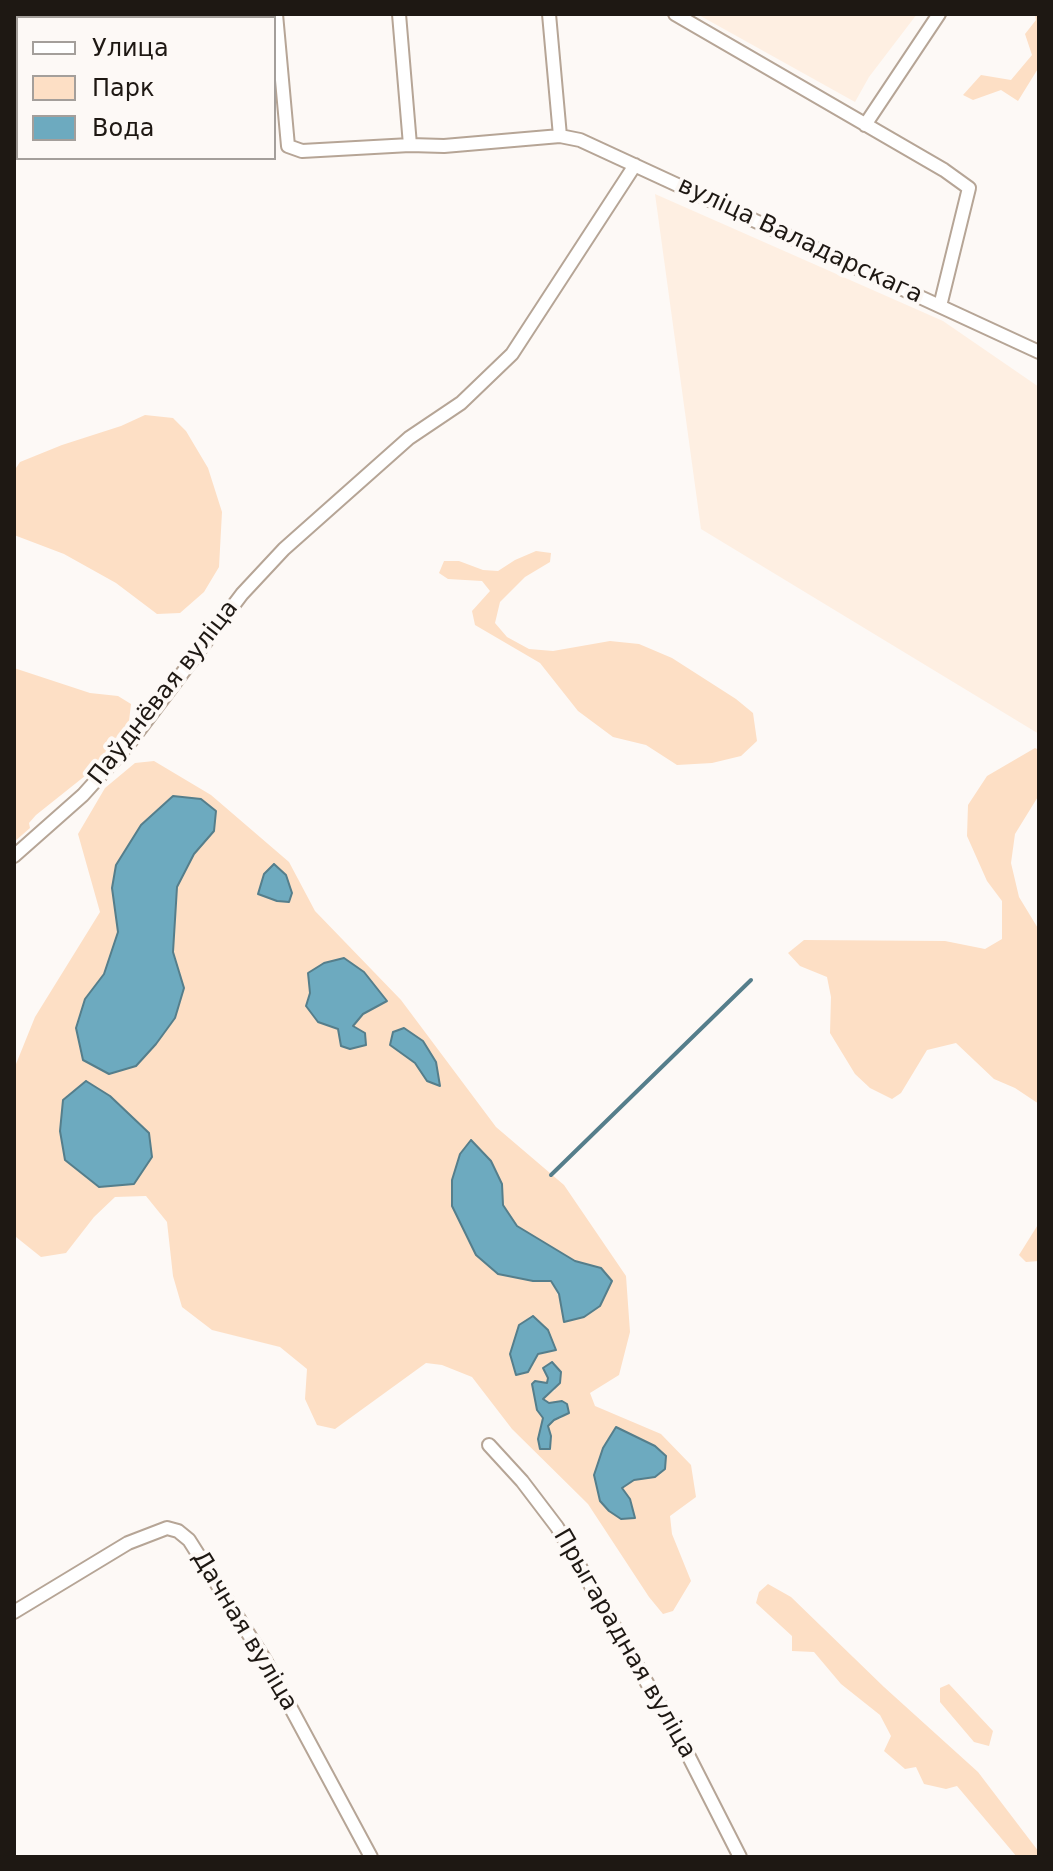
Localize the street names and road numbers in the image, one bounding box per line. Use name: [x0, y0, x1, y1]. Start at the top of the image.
street label: вуліца Валадарскага: [673, 172, 927, 310]
street label: Паўднёвая вуліца: [83, 595, 245, 791]
street label: Прыгарадная вуліца: [547, 1524, 701, 1764]
street label: Дачная вуліца: [185, 1546, 303, 1716]

